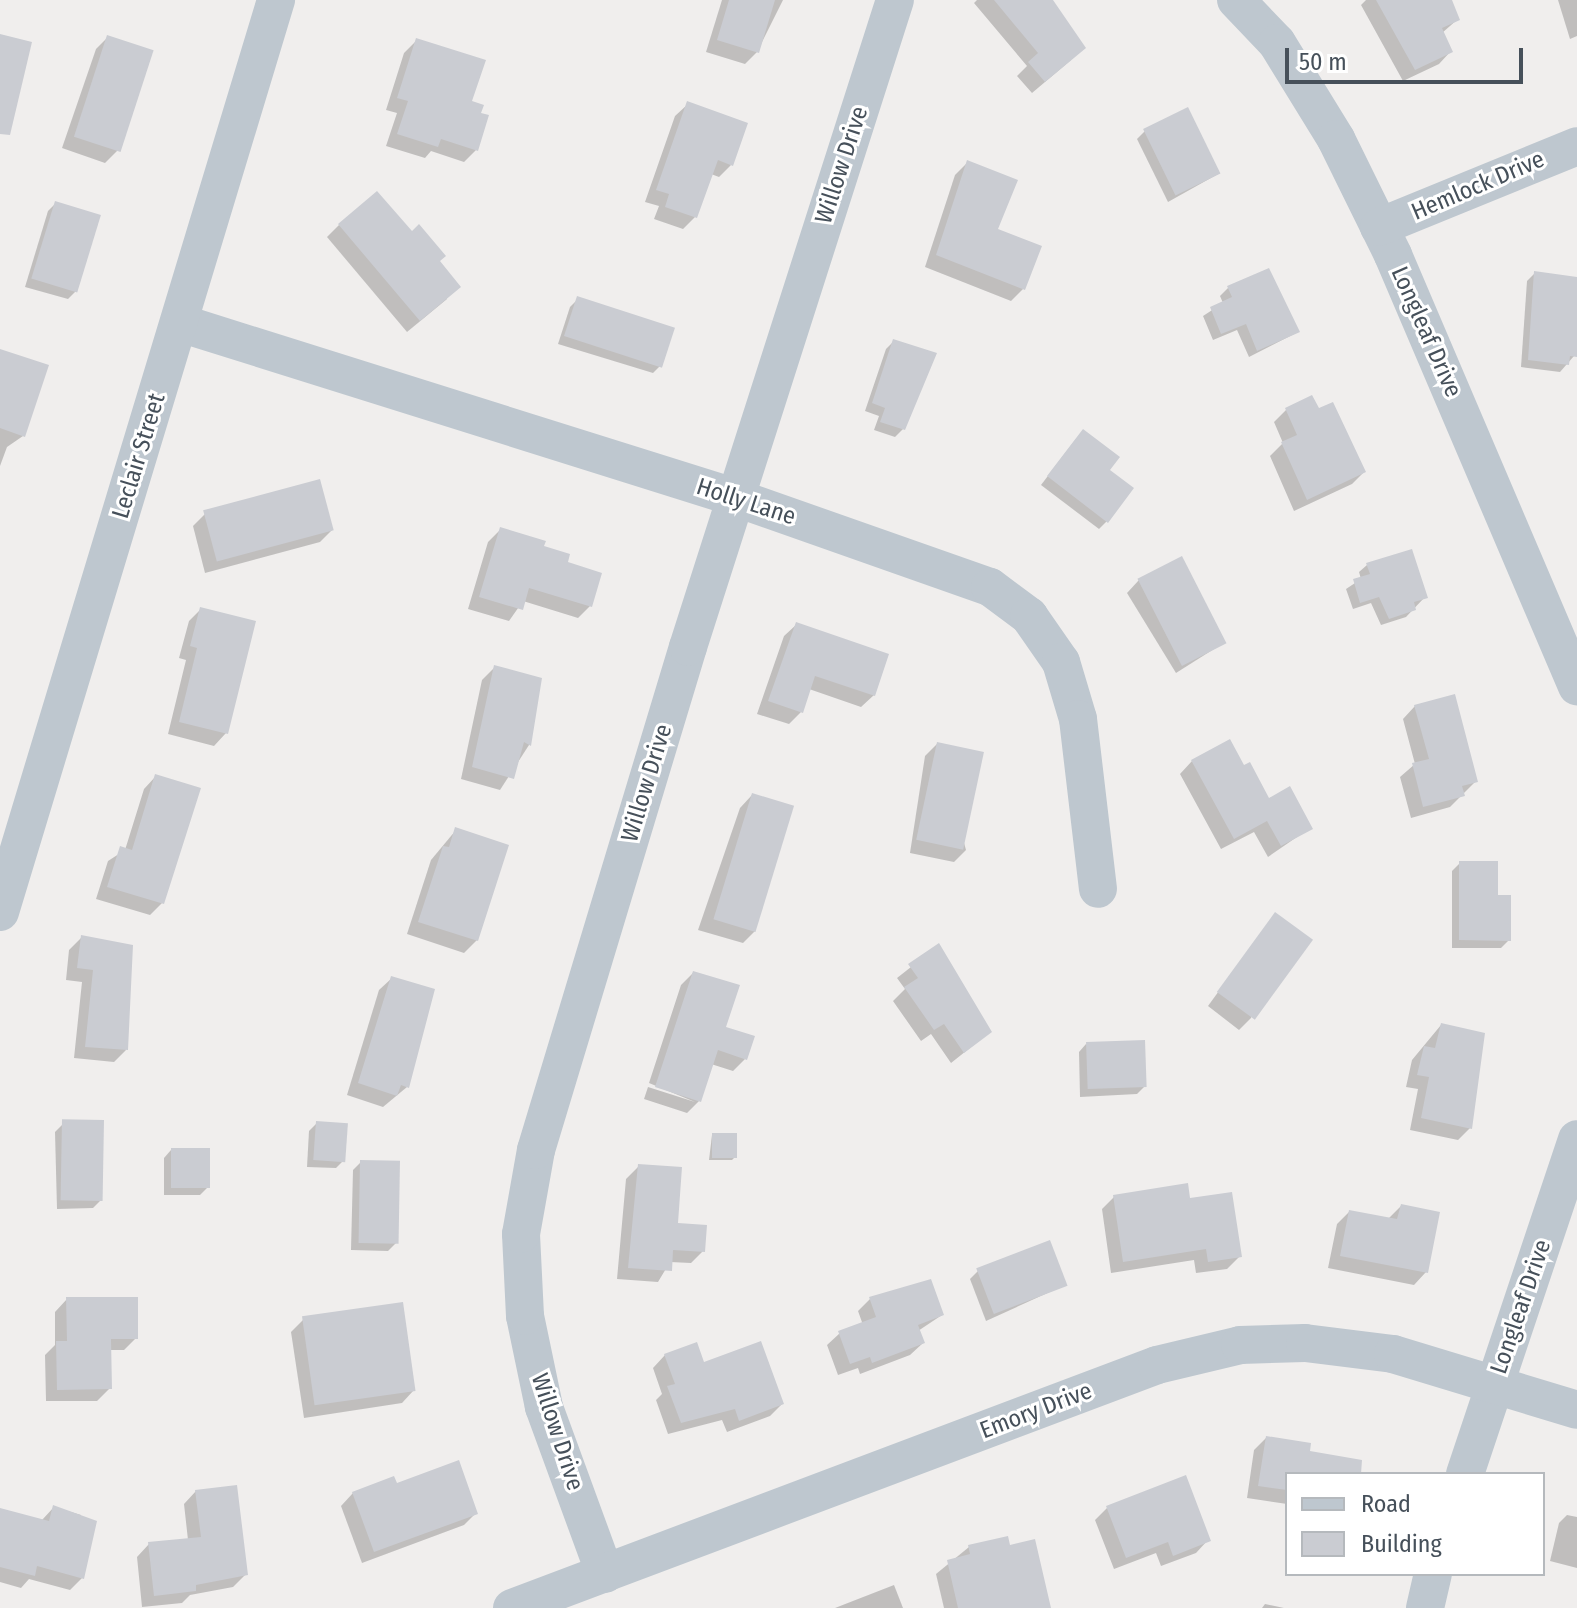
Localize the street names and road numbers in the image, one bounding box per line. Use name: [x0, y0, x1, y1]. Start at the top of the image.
street label: Willow Drive: [810, 103, 874, 227]
street label: Hemlock Drive: [1407, 145, 1549, 227]
street label: Longleaf Drive: [1384, 262, 1468, 402]
street label: Leclair Street: [106, 390, 172, 522]
street label: Holly Lane: [693, 472, 799, 532]
street label: Willow Drive: [615, 721, 679, 845]
street label: Longleaf Drive: [1485, 1236, 1557, 1378]
street label: Willow Drive: [525, 1370, 589, 1494]
street label: Emory Drive: [976, 1376, 1096, 1446]

